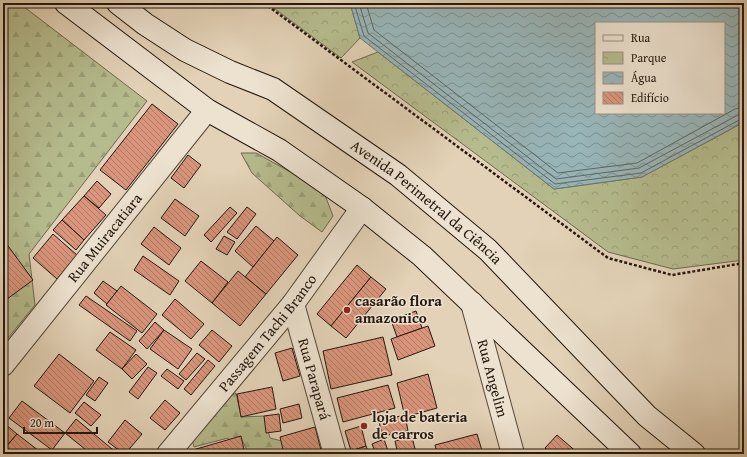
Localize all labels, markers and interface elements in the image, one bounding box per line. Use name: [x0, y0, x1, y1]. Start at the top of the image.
legend: [595, 22, 725, 114]
text: Rua: [631, 29, 650, 46]
text: Parque: [631, 49, 667, 66]
text: Água: [631, 69, 657, 86]
text: Edifício: [631, 89, 669, 106]
street label: Avenida Perimetral da Ciência: [347, 135, 507, 269]
street label: Rua Muiracatiara: [62, 188, 147, 286]
street label: Passagem Tachi Branco: [213, 269, 322, 396]
place label: casarão flora amazonico: [355, 290, 442, 328]
marker: casarão flora amazonico: [342, 305, 352, 315]
street label: Rua Parapará: [293, 336, 336, 422]
street label: Rua Angelim: [472, 337, 514, 420]
place label: loja de bateria de carros: [372, 406, 468, 444]
scale bar: [24, 409, 97, 435]
text: 20 m: [30, 414, 54, 431]
marker: loja de bateria de carros: [359, 421, 369, 431]

